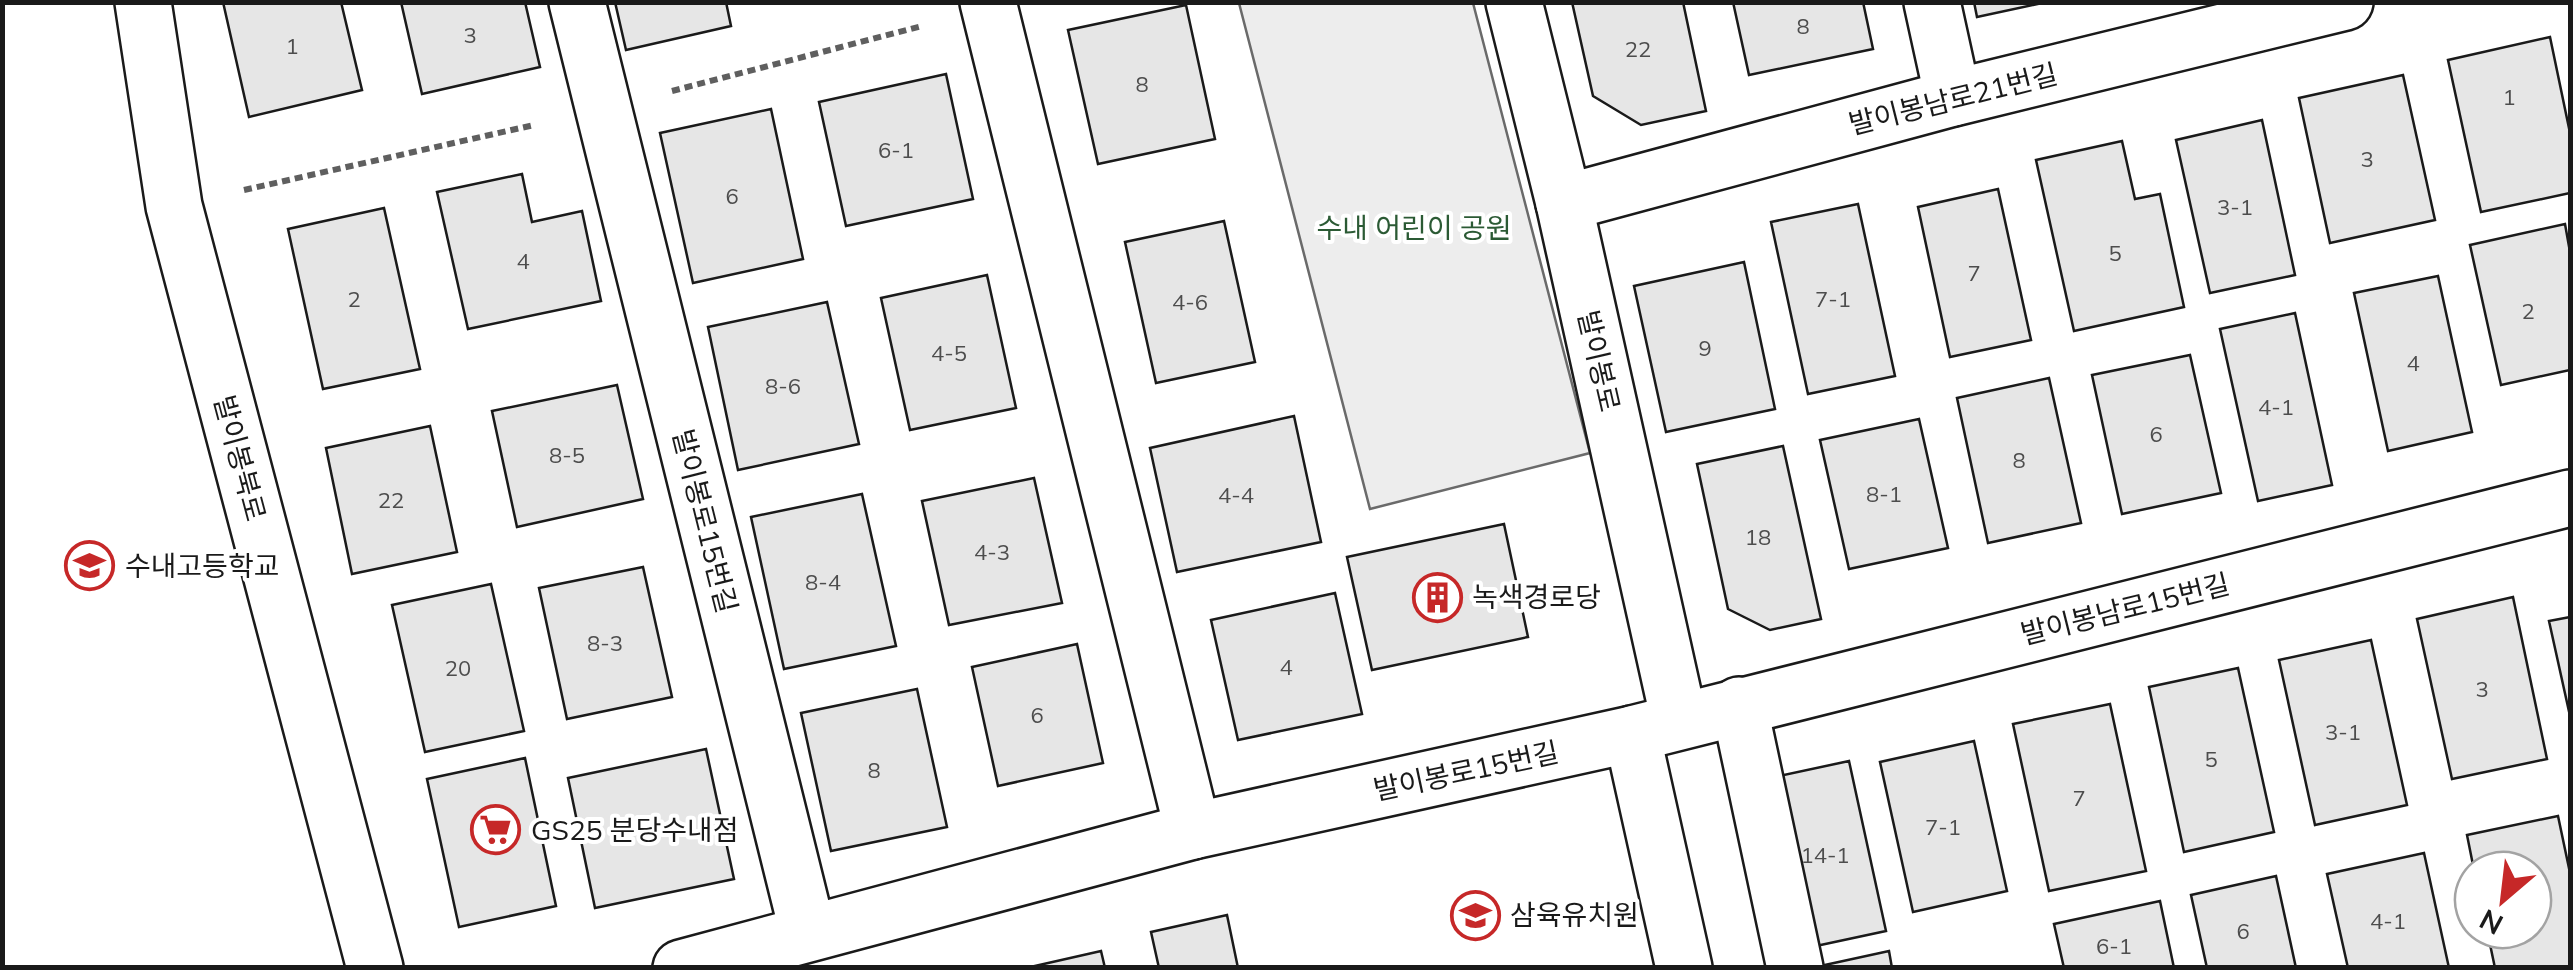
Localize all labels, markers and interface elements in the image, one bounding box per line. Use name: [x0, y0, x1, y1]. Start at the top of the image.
house number: 8: [1796, 12, 1810, 40]
house number: 3: [463, 21, 477, 49]
house number: 1: [285, 32, 299, 60]
house number: 22: [1625, 35, 1651, 63]
street label: 발이봉남로21번길: [1845, 56, 2061, 141]
house number: 8: [1135, 70, 1149, 98]
house number: 1: [2502, 83, 2516, 111]
house number: 6-1: [878, 136, 914, 164]
house number: 3: [2360, 145, 2374, 173]
house number: 6: [725, 182, 739, 210]
house number: 3-1: [2217, 193, 2253, 221]
park label: 수내 어린이 공원: [1317, 210, 1511, 245]
house number: 5: [2108, 239, 2122, 267]
house number: 4: [516, 247, 530, 275]
house number: 7: [1967, 259, 1981, 287]
house number: 2: [347, 285, 361, 313]
house number: 7-1: [1815, 285, 1851, 313]
house number: 4-6: [1172, 288, 1208, 316]
house number: 2: [2521, 297, 2535, 325]
street label: 발이봉로: [1571, 307, 1628, 415]
house number: 9: [1698, 334, 1712, 362]
house number: 4-5: [931, 339, 967, 367]
house number: 4: [2406, 349, 2420, 377]
house number: 8-6: [765, 372, 801, 400]
street label: 발이봉북로: [207, 391, 274, 525]
house number: 4-1: [2258, 393, 2294, 421]
house number: 6: [2149, 420, 2163, 448]
street label: 발이봉로15번길: [666, 425, 745, 616]
house number: 8-5: [549, 441, 585, 469]
house number: 8: [2012, 446, 2026, 474]
house number: 8-1: [1866, 480, 1902, 508]
house number: 4-4: [1218, 481, 1254, 509]
house number: 22: [378, 486, 404, 514]
house number: 18: [1745, 523, 1771, 551]
house number: 4-3: [974, 538, 1010, 566]
school or university icon: 수내고등학교: [64, 540, 116, 592]
place label: 수내고등학교: [125, 548, 280, 583]
street label: 발이봉남로15번길: [2017, 566, 2233, 651]
house number: 8-4: [805, 568, 841, 596]
building icon: 녹색경로당: [1411, 571, 1463, 623]
place label: 녹색경로당: [1472, 579, 1601, 614]
house number: 8-3: [587, 629, 623, 657]
house number: 4: [1279, 653, 1293, 681]
house number: 20: [445, 654, 471, 682]
house number: 3: [2475, 675, 2489, 703]
house number: 6: [1030, 701, 1044, 729]
house number: 3-1: [2325, 718, 2361, 746]
street label: 발이봉로15번길: [1370, 734, 1562, 807]
house number: 5: [2204, 745, 2218, 773]
house number: 8: [867, 756, 881, 784]
house number: 7: [2072, 784, 2086, 812]
supermarket icon: GS25 분당수내점: [470, 804, 522, 856]
place label: GS25 분당수내점: [531, 812, 739, 847]
house number: 7-1: [1925, 813, 1961, 841]
house number: 14-1: [1800, 841, 1850, 869]
north arrow: [2453, 850, 2553, 950]
school or university icon: 삼육유치원: [1449, 889, 1501, 941]
place label: 삼육유치원: [1510, 897, 1639, 932]
text: N: [2473, 902, 2509, 943]
house number: 4-1: [2370, 907, 2406, 935]
house number: 6: [2236, 917, 2250, 945]
house number: 6-1: [2096, 932, 2132, 960]

